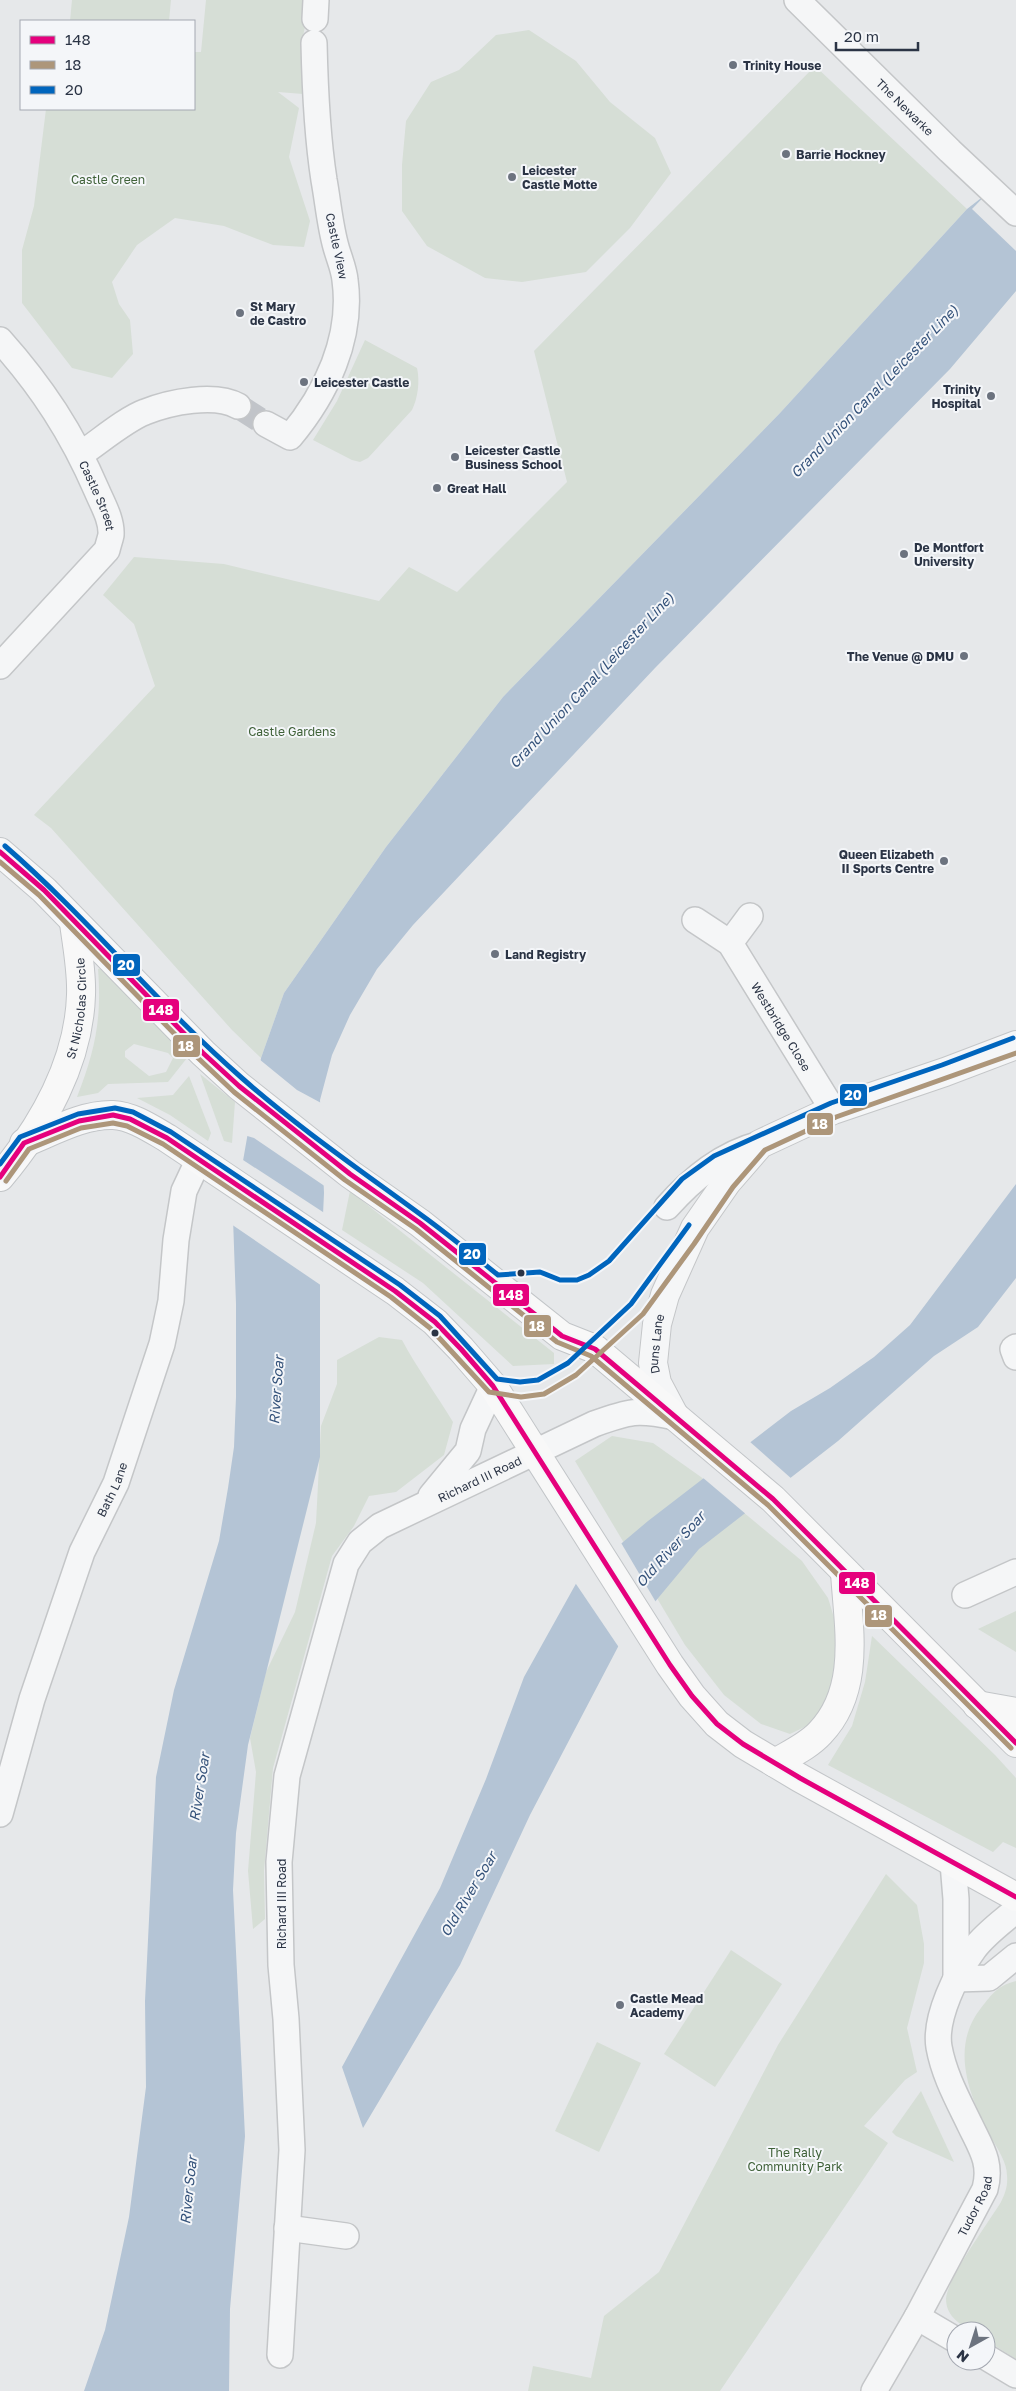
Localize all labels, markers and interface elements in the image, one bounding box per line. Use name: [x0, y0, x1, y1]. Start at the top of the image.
legend: [20, 20, 195, 110]
scale bar: [836, 20, 918, 52]
text: 20 m: [844, 27, 879, 45]
text: 148: [65, 30, 91, 48]
text: 18: [65, 55, 81, 73]
place label: Trinity House: [743, 58, 821, 73]
marker: Trinity House: [727, 59, 739, 71]
street label: The Newarke: [873, 75, 937, 139]
text: 20: [65, 80, 83, 98]
place label: Barrie Hockney: [796, 147, 886, 162]
marker: Barrie Hockney: [780, 148, 792, 160]
place label: Leicester Castle Motte: [522, 163, 597, 192]
marker: Leicester Castle Motte: [506, 171, 518, 183]
park label: Castle Green: [71, 172, 145, 187]
street label: Castle View: [323, 211, 351, 281]
place label: St Mary de Castro: [250, 299, 306, 328]
water label: Grand Union Canal (Leicester Line): [787, 301, 962, 481]
marker: St Mary de Castro: [234, 307, 246, 319]
place label: Leicester Castle: [314, 375, 409, 390]
marker: Leicester Castle: [298, 376, 310, 388]
place label: Trinity Hospital: [932, 382, 982, 411]
marker: Trinity Hospital: [985, 390, 997, 402]
place label: Leicester Castle Business School: [465, 443, 562, 472]
marker: Leicester Castle Business School: [449, 451, 461, 463]
street label: Castle Street: [76, 458, 119, 532]
place label: Great Hall: [447, 481, 506, 496]
marker: Great Hall: [431, 482, 443, 494]
place label: De Montfort University: [914, 540, 984, 569]
marker: De Montfort University: [898, 548, 910, 560]
water label: Grand Union Canal (Leicester Line): [505, 588, 677, 771]
place label: The Venue @ DMU: [847, 649, 954, 664]
marker: The Venue @ DMU: [958, 650, 970, 662]
park label: Castle Gardens: [248, 724, 336, 739]
place label: Queen Elizabeth II Sports Centre: [839, 847, 934, 876]
marker: Queen Elizabeth II Sports Centre: [938, 855, 950, 867]
place label: Land Registry: [505, 947, 587, 962]
marker: Land Registry: [489, 948, 501, 960]
line badge: 20: [112, 953, 141, 977]
text: 20: [117, 956, 135, 973]
street label: St Nicholas Circle: [62, 957, 89, 1061]
street label: Westbridge Close: [748, 979, 815, 1074]
line badge: 148: [142, 998, 180, 1022]
text: 148: [149, 1001, 173, 1018]
line badge: 18: [172, 1034, 201, 1058]
text: 18: [178, 1037, 194, 1054]
line badge: 20: [839, 1083, 868, 1107]
text: 20: [844, 1086, 862, 1103]
line badge: 18: [806, 1112, 834, 1136]
text: 18: [812, 1115, 828, 1132]
line badge: 20: [458, 1242, 487, 1266]
text: 20: [463, 1245, 481, 1262]
unlabelled marker: [516, 1268, 526, 1278]
line badge: 148: [492, 1283, 530, 1307]
text: 148: [499, 1286, 523, 1303]
street label: Duns Lane: [645, 1312, 667, 1375]
line badge: 18: [523, 1314, 552, 1338]
text: 18: [529, 1317, 545, 1334]
unlabelled marker: [430, 1328, 440, 1338]
water label: River Soar: [265, 1353, 287, 1425]
street label: Richard III Road: [435, 1452, 524, 1505]
street label: Bath Lane: [93, 1460, 130, 1519]
water label: Old River Soar: [632, 1506, 710, 1590]
line badge: 148: [838, 1571, 876, 1595]
text: 148: [845, 1574, 869, 1591]
line badge: 18: [864, 1604, 893, 1628]
text: 18: [871, 1606, 887, 1623]
water label: River Soar: [185, 1749, 213, 1822]
water label: Old River Soar: [436, 1847, 501, 1939]
street label: Richard III Road: [274, 1859, 289, 1949]
place label: Castle Mead Academy: [630, 1991, 703, 2020]
marker: Castle Mead Academy: [614, 1999, 626, 2011]
park label: The Rally Community Park: [747, 2145, 843, 2174]
water label: River Soar: [176, 2152, 200, 2225]
street label: Tudor Road: [954, 2175, 995, 2239]
north arrow: [946, 2321, 996, 2371]
text: N: [953, 2347, 972, 2366]

